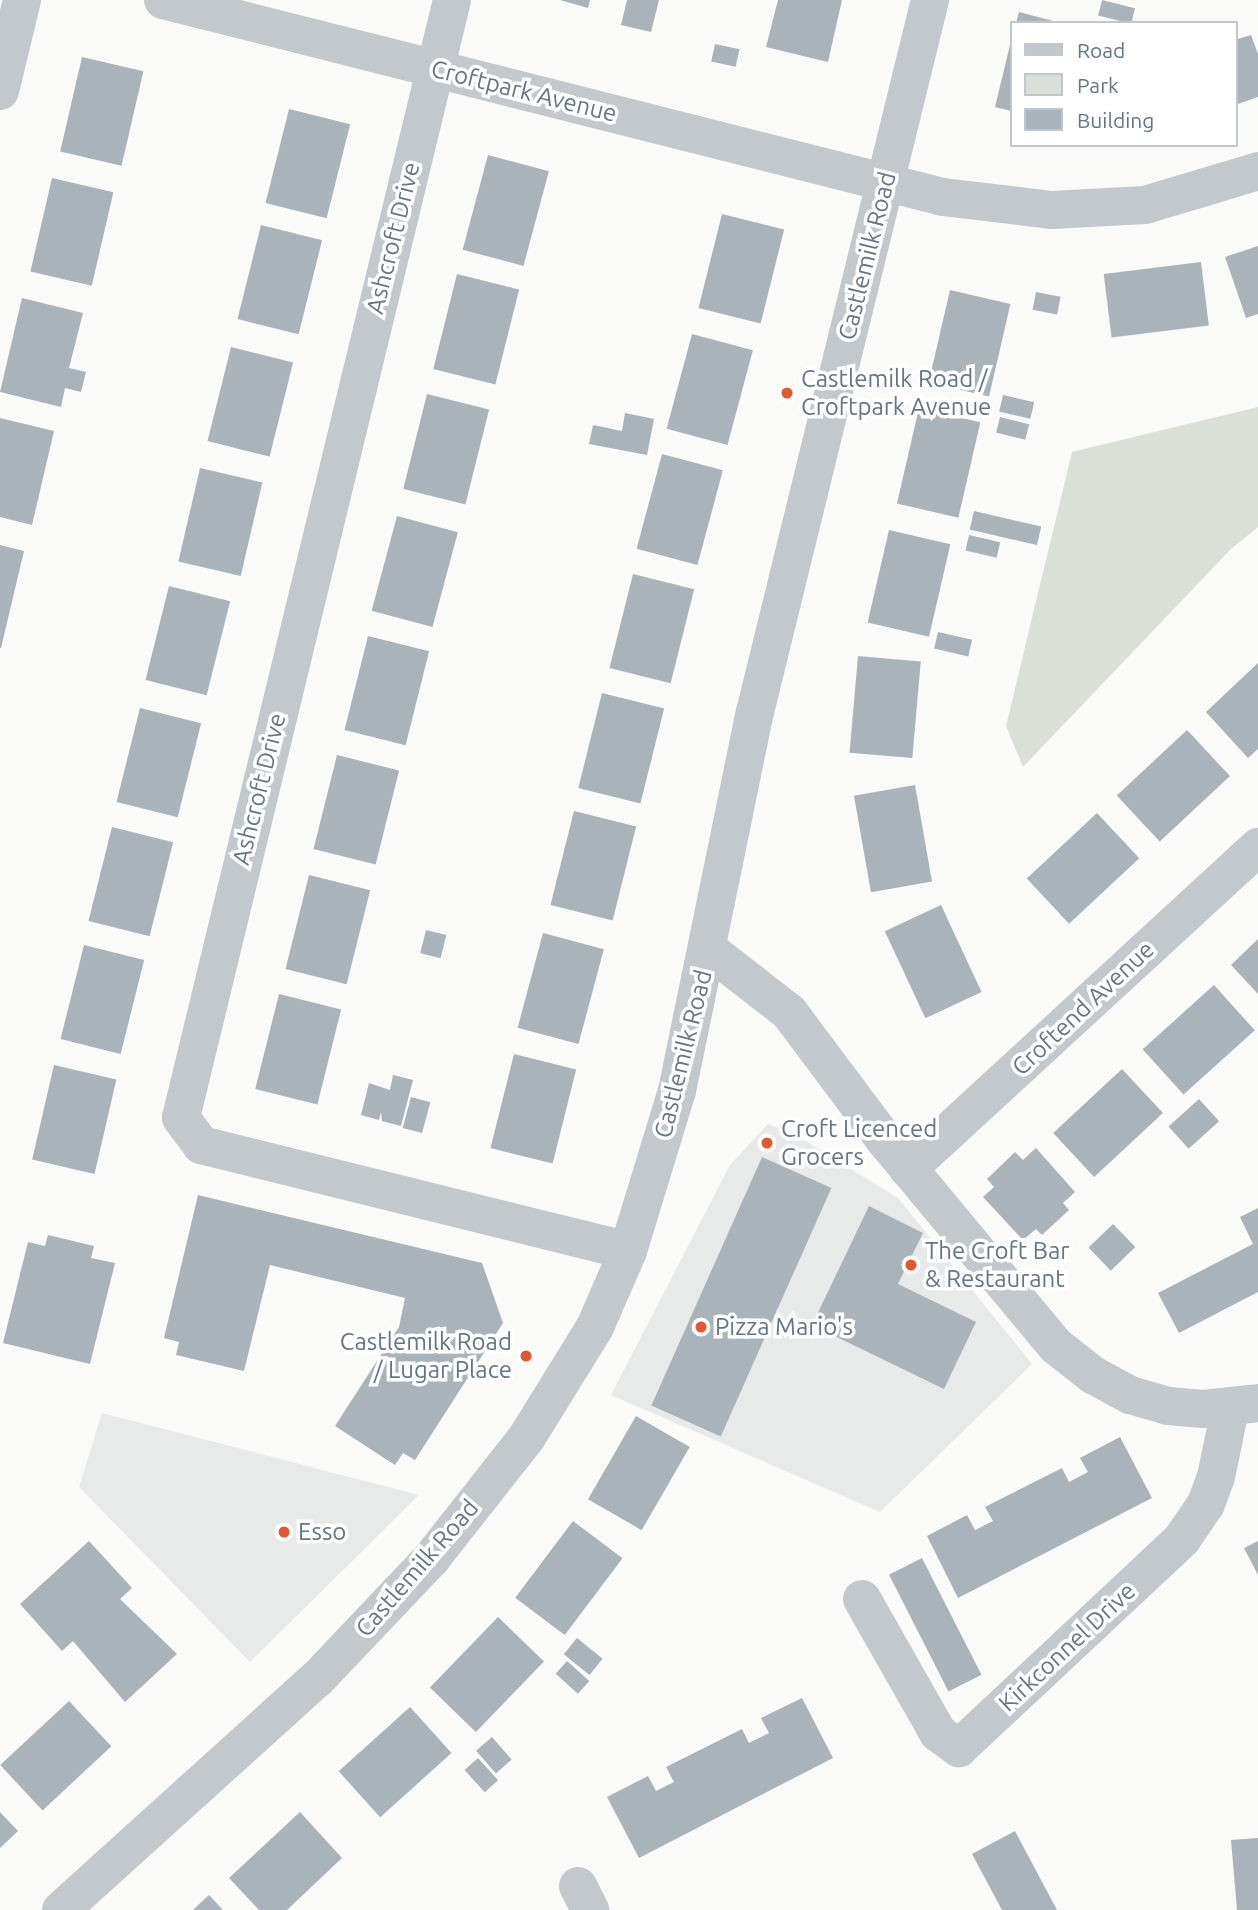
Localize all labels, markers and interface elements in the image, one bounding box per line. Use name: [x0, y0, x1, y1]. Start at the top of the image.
legend: [1010, 21, 1237, 147]
text: Road: [1077, 38, 1125, 62]
street label: Croftpark Avenue: [428, 54, 620, 128]
text: Park: [1077, 73, 1119, 97]
text: Building: [1077, 108, 1154, 132]
street label: Ashcroft Drive: [360, 159, 426, 317]
street label: Castlemilk Road: [832, 169, 902, 343]
place label: Castlemilk Road / Croftpark Avenue: [801, 365, 991, 421]
marker: Castlemilk Road / Croftpark Avenue: [779, 385, 795, 401]
street label: Ashcroft Drive: [226, 710, 292, 868]
street label: Croftend Avenue: [1006, 935, 1160, 1081]
street label: Castlemilk Road: [648, 967, 718, 1141]
place label: Croft Licenced Grocers: [781, 1115, 937, 1171]
marker: Croft Licenced Grocers: [759, 1135, 775, 1151]
place label: The Croft Bar & Restaurant: [925, 1237, 1069, 1293]
marker: The Croft Bar & Restaurant: [903, 1257, 919, 1273]
place label: Pizza Mario's: [715, 1313, 853, 1341]
marker: Pizza Mario's: [693, 1319, 709, 1335]
place label: Castlemilk Road / Lugar Place: [340, 1328, 512, 1384]
marker: Castlemilk Road / Lugar Place: [518, 1348, 534, 1364]
street label: Castlemilk Road: [350, 1494, 484, 1642]
place label: Esso: [298, 1518, 346, 1546]
marker: Esso: [276, 1524, 292, 1540]
street label: Kirkconnel Drive: [993, 1576, 1141, 1718]

